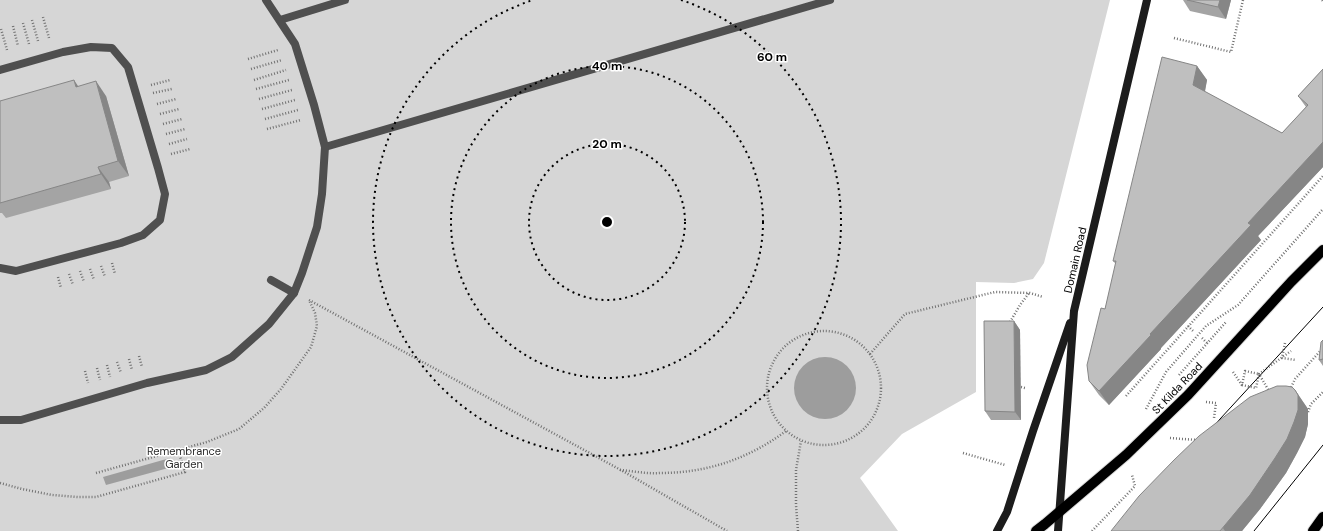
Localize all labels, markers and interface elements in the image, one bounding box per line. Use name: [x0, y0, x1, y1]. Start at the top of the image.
text: 60 m: [757, 49, 787, 65]
text: 40 m: [592, 58, 622, 74]
text: 20 m: [592, 136, 622, 152]
centre of rings: [600, 215, 614, 229]
street label: Domain Road: [1061, 226, 1089, 294]
street label: St Kilda Road: [1149, 359, 1205, 417]
park label: Remembrance Garden: [147, 444, 221, 471]

